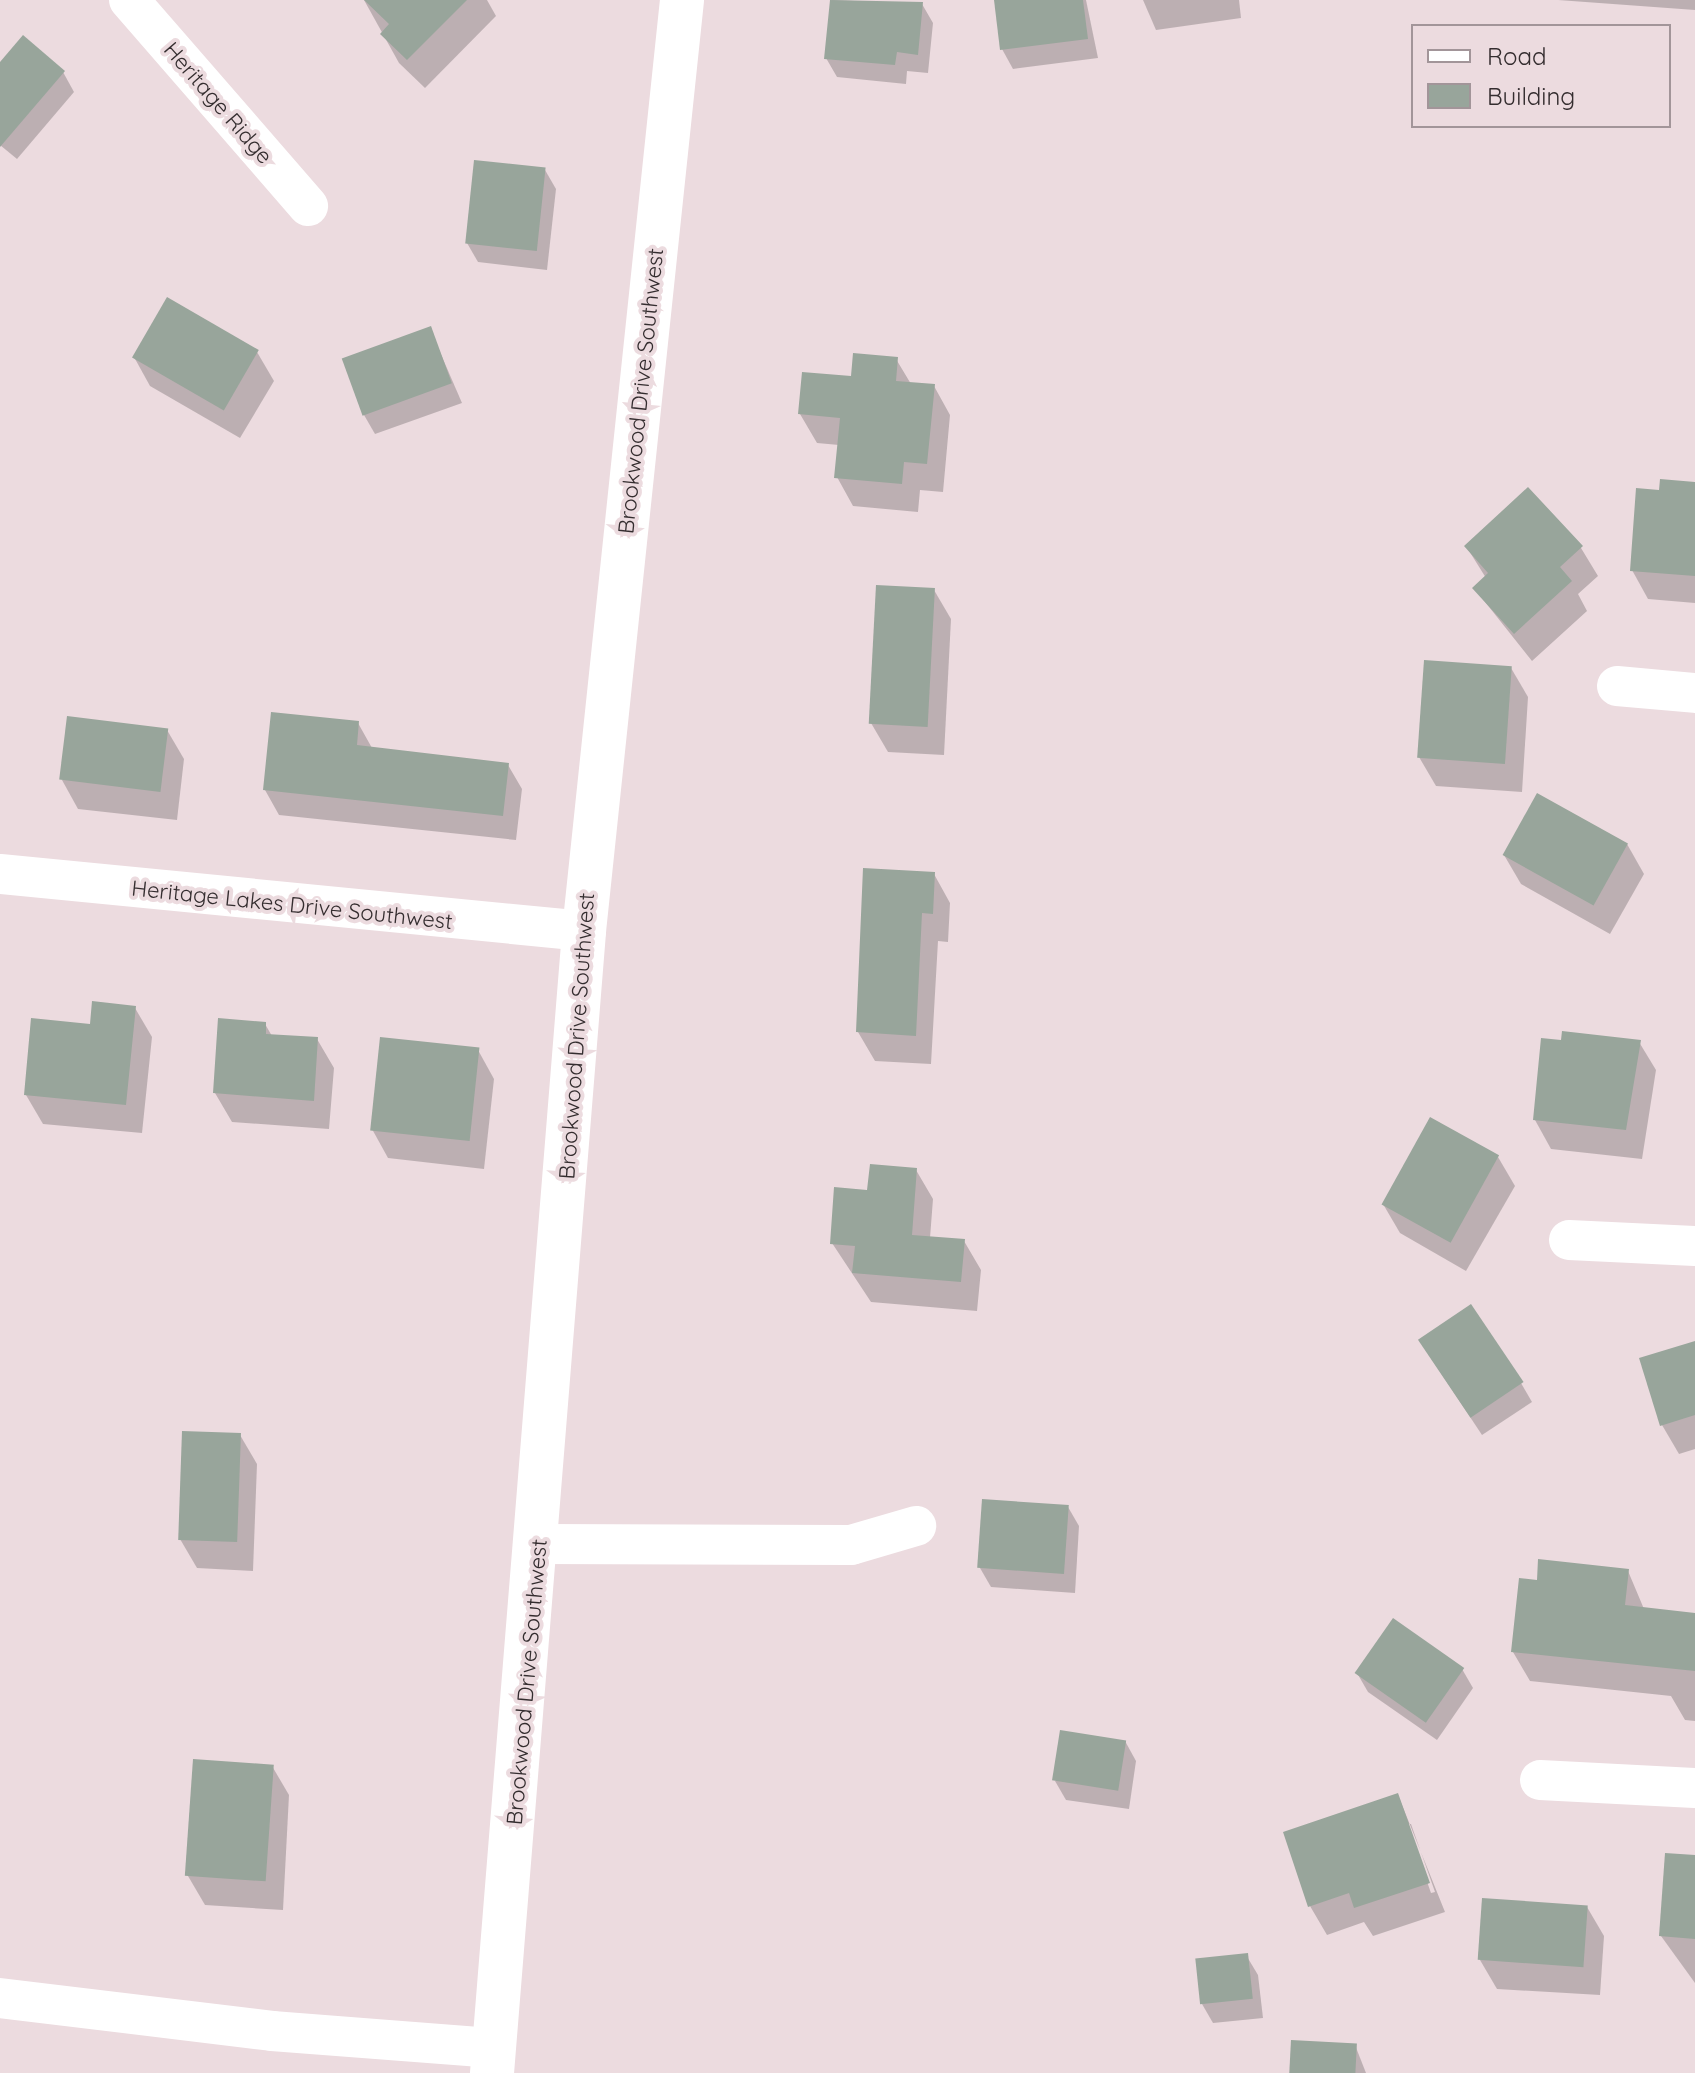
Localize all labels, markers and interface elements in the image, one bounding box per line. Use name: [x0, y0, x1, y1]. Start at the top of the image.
legend: [1411, 24, 1671, 128]
street label: Heritage Ridge: [158, 37, 278, 169]
text: Road: [1487, 41, 1547, 71]
text: Building: [1487, 81, 1575, 111]
street label: Brookwood Drive Southwest: [613, 247, 669, 535]
street label: Heritage Lakes Drive Southwest: [130, 875, 454, 935]
street label: Brookwood Drive Southwest: [554, 892, 600, 1180]
street label: Brookwood Drive Southwest: [501, 1538, 553, 1826]

